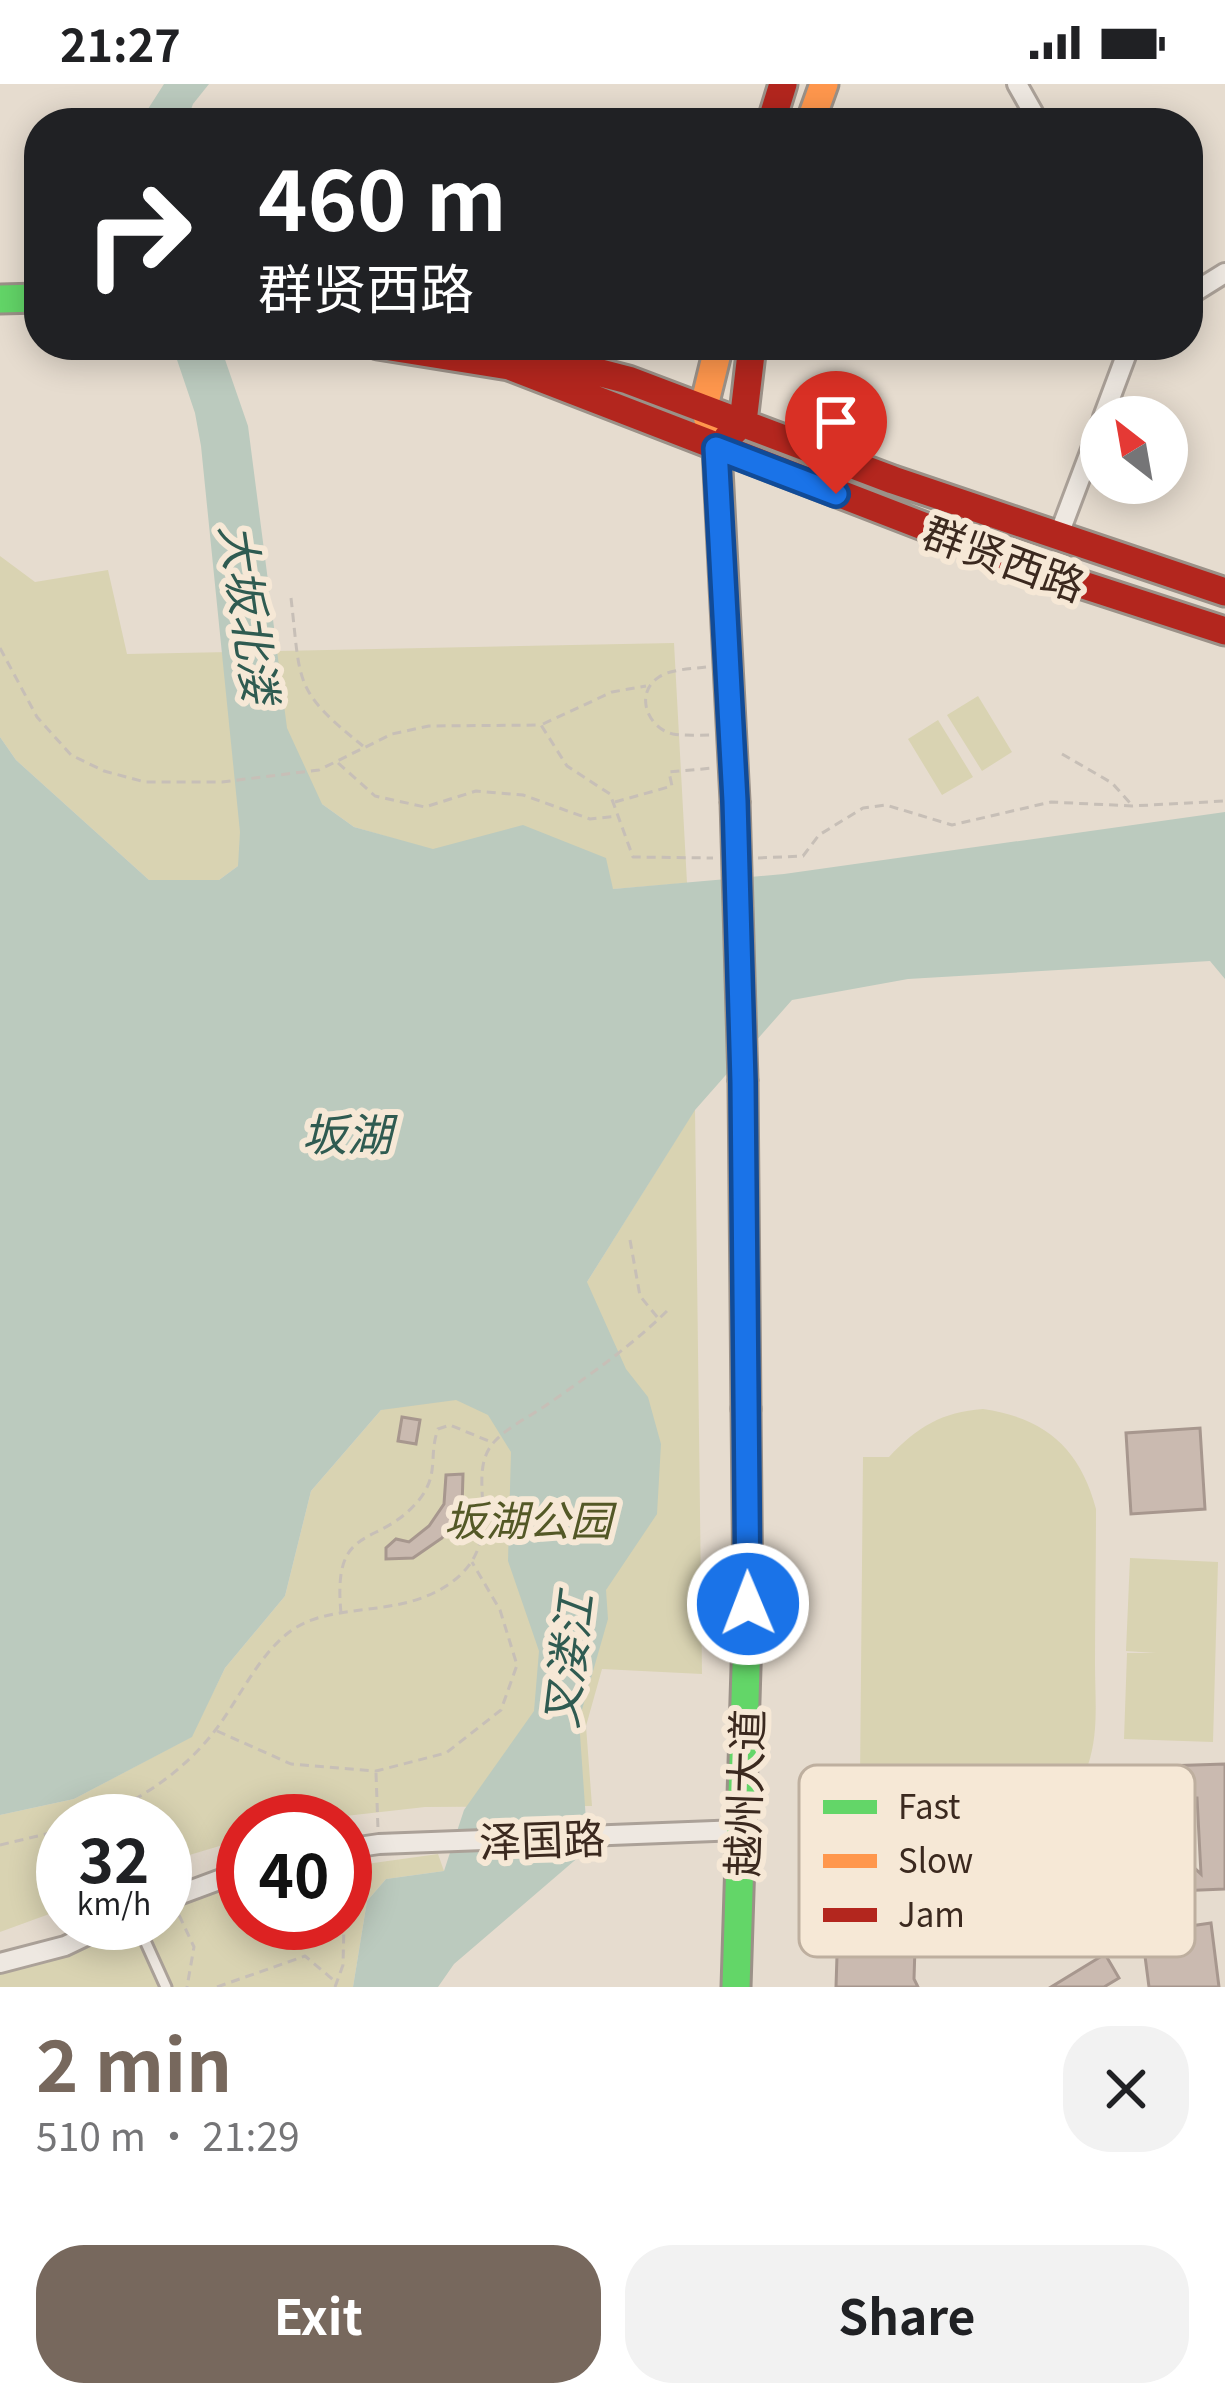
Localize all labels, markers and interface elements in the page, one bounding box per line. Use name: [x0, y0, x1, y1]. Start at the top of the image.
text: 21:27: [60, 10, 181, 75]
text: 460 m: [258, 134, 507, 255]
icon: right: [60, 156, 216, 312]
text: 群贤西路: [258, 246, 474, 325]
pin: [785, 371, 887, 494]
icon: arrive: [803, 389, 869, 455]
north arrow: [1080, 396, 1188, 504]
map controls: [1080, 396, 1188, 504]
street label: 群贤西路: [916, 499, 1094, 613]
water label: 大坂北溇: [207, 519, 297, 712]
water label: 坂湖: [302, 1099, 398, 1164]
park label: 坂湖公园: [444, 1487, 617, 1548]
position arrow: [685, 1541, 811, 1667]
water label: 叉溇江: [525, 1584, 606, 1731]
street label: 越州大道: [709, 1708, 775, 1878]
legend: [799, 1765, 1195, 1957]
text: Fast: [898, 1781, 961, 1829]
speed limit sign: 40: [216, 1794, 372, 1950]
street label: 泽国路: [478, 1804, 606, 1870]
text: 32: [79, 1813, 149, 1900]
text: Slow: [898, 1835, 973, 1883]
text: km/h: [77, 1880, 151, 1924]
text: Jam: [898, 1889, 965, 1937]
text: 2 min: [36, 2008, 232, 2113]
button: close: [1063, 2026, 1189, 2152]
text: 510 m · 21:29: [36, 2106, 300, 2162]
button: Exit: [36, 2245, 601, 2383]
button: Share: [625, 2245, 1189, 2383]

